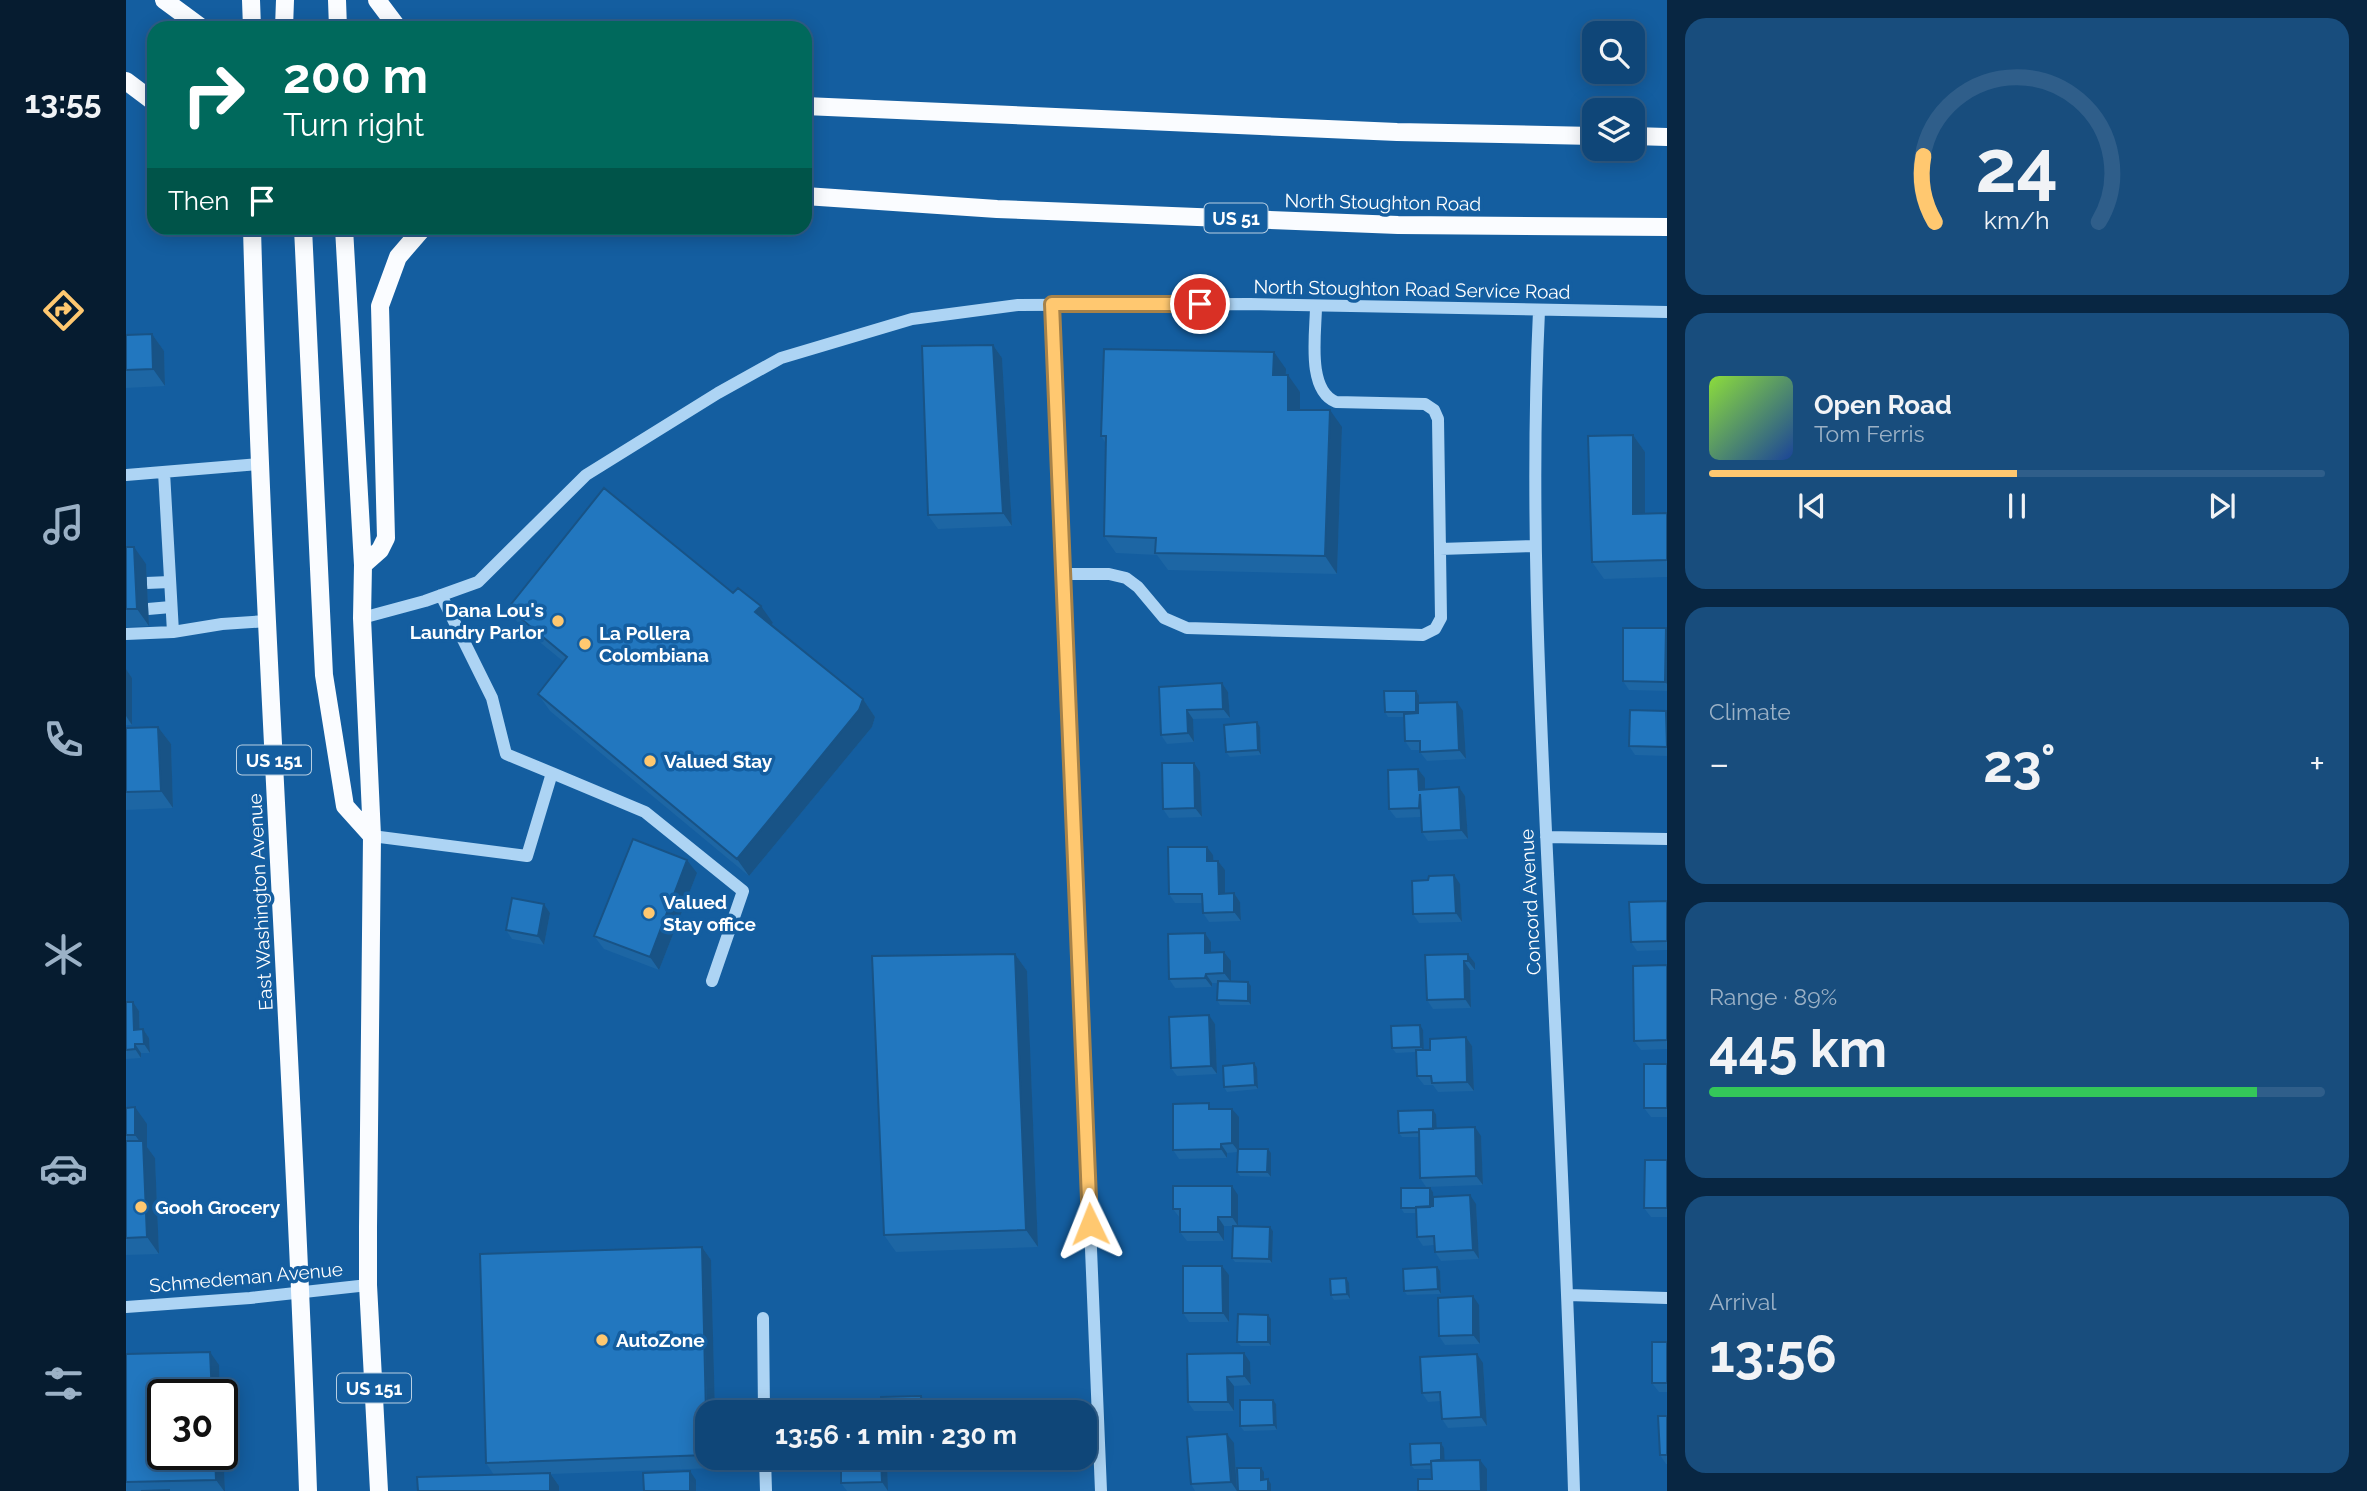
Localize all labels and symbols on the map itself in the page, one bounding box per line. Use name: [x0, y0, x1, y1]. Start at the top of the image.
street label: North Stoughton Road: [1284, 189, 1482, 215]
road number: US 51: [1204, 204, 1268, 232]
pin: [1170, 274, 1230, 334]
street label: North Stoughton Road Service Road: [1253, 275, 1571, 303]
place label: Dana Lou's Laundry Parlor: [410, 599, 545, 643]
marker: Dana Lou's Laundry Parlor: [550, 613, 566, 629]
place label: La Pollera Colombiana: [599, 622, 709, 666]
marker: La Pollera Colombiana: [577, 636, 593, 652]
road number: US 151: [237, 746, 311, 774]
place label: Valued Stay: [664, 750, 773, 772]
marker: Valued Stay: [642, 753, 658, 769]
street label: East Washington Avenue: [243, 793, 277, 1011]
street label: Concord Avenue: [1515, 828, 1545, 976]
place label: Valued Stay office: [663, 891, 756, 935]
marker: Valued Stay office: [641, 905, 657, 921]
position arrow: [1053, 1187, 1127, 1261]
place label: Gooh Grocery: [155, 1196, 281, 1218]
marker: Gooh Grocery: [133, 1199, 149, 1215]
street label: Schmedeman Avenue: [148, 1258, 344, 1296]
place label: AutoZone: [616, 1329, 705, 1351]
marker: AutoZone: [594, 1332, 610, 1348]
road number: US 151: [337, 1373, 411, 1402]
speed limit sign: 30: [147, 1379, 238, 1470]

